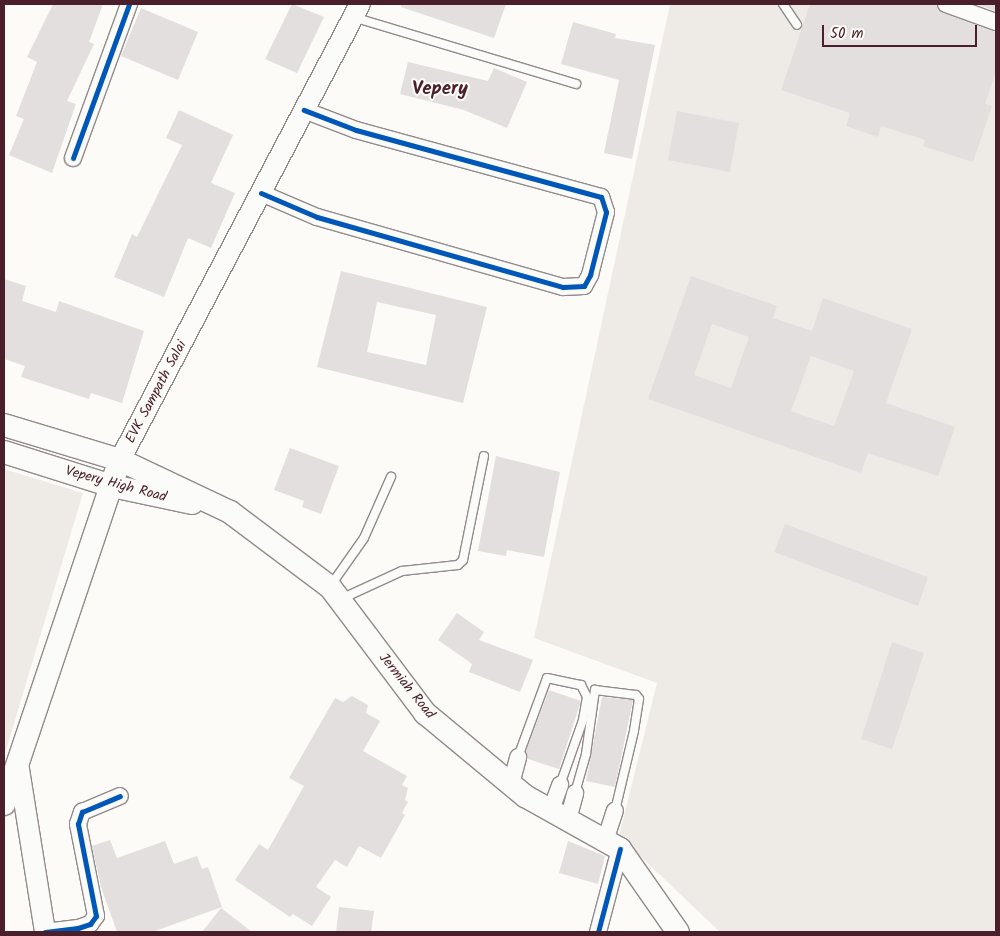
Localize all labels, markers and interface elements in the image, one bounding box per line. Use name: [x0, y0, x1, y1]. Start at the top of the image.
scale bar: [825, 15, 980, 47]
text: 50 m: [830, 22, 864, 46]
district label: Vepery: [412, 79, 468, 101]
street label: EVK Sampath Salai: [122, 338, 190, 446]
street label: Vepery High Road: [64, 462, 168, 506]
street label: Jermiah Road: [375, 650, 439, 722]

